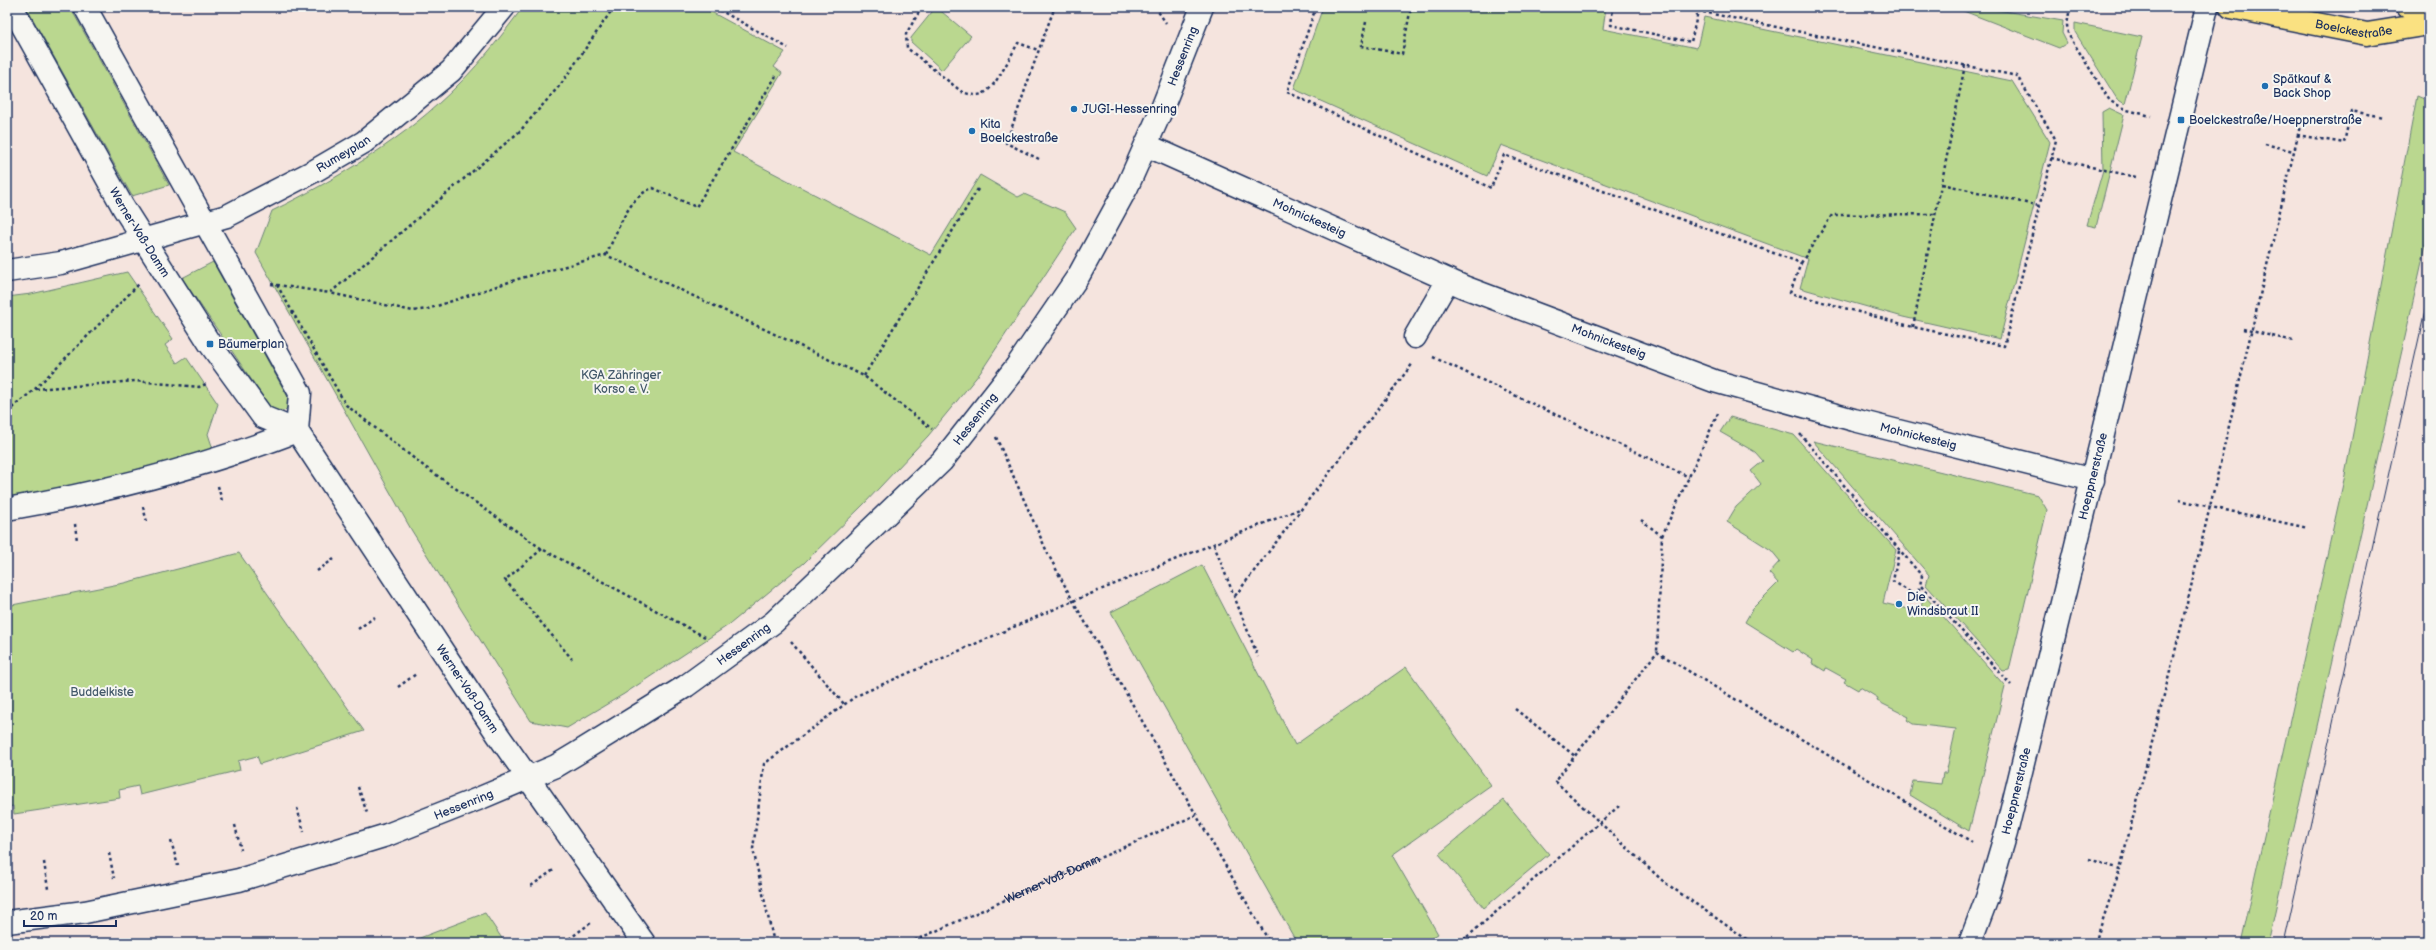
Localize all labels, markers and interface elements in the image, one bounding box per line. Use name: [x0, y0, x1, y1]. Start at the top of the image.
street label: Boelckestraße: [2314, 17, 2393, 42]
street label: Hessenring: [1165, 24, 1202, 88]
place label: Spätkauf & Back Shop: [2273, 72, 2332, 101]
marker: Spätkauf & Back Shop: [2260, 81, 2270, 91]
place label: JUGI-Hessenring: [1082, 102, 1177, 117]
marker: JUGI-Hessenring: [1069, 104, 1079, 114]
place label: Boelckestraße/Hoeppnerstraße: [2189, 113, 2362, 128]
marker: Boelckestraße/Hoeppnerstraße: [2176, 115, 2186, 125]
place label: Kita Boelckestraße: [980, 117, 1058, 146]
marker: Kita Boelckestraße: [967, 126, 977, 136]
street label: Rumeyplan: [314, 132, 374, 176]
street label: Werner-Voß-Damm: [106, 185, 173, 280]
street label: Mohnickesteig: [1270, 196, 1348, 241]
street label: Mohnickesteig: [1569, 321, 1648, 363]
place label: Bäumerplan: [218, 337, 284, 352]
marker: Bäumerplan: [205, 339, 215, 349]
park label: KGA Zähringer Korso e. V.: [581, 368, 662, 397]
street label: Hessenring: [950, 390, 1001, 448]
street label: Mohnickesteig: [1878, 420, 1958, 454]
street label: Hoeppnerstraße: [2075, 431, 2111, 522]
place label: Die Windsbraut II: [1907, 590, 1979, 619]
marker: Die Windsbraut II: [1894, 599, 1904, 609]
street label: Hessenring: [714, 620, 774, 669]
street label: Werner-Voß-Damm: [432, 642, 502, 736]
park label: Buddelkiste: [70, 685, 134, 700]
street label: Hoeppnerstraße: [1999, 746, 2035, 836]
street label: Hessenring: [432, 786, 496, 824]
street label: Werner-Voß-Damm: [1002, 852, 1103, 907]
scale bar: [24, 902, 116, 928]
text: 20 m: [30, 909, 57, 924]

